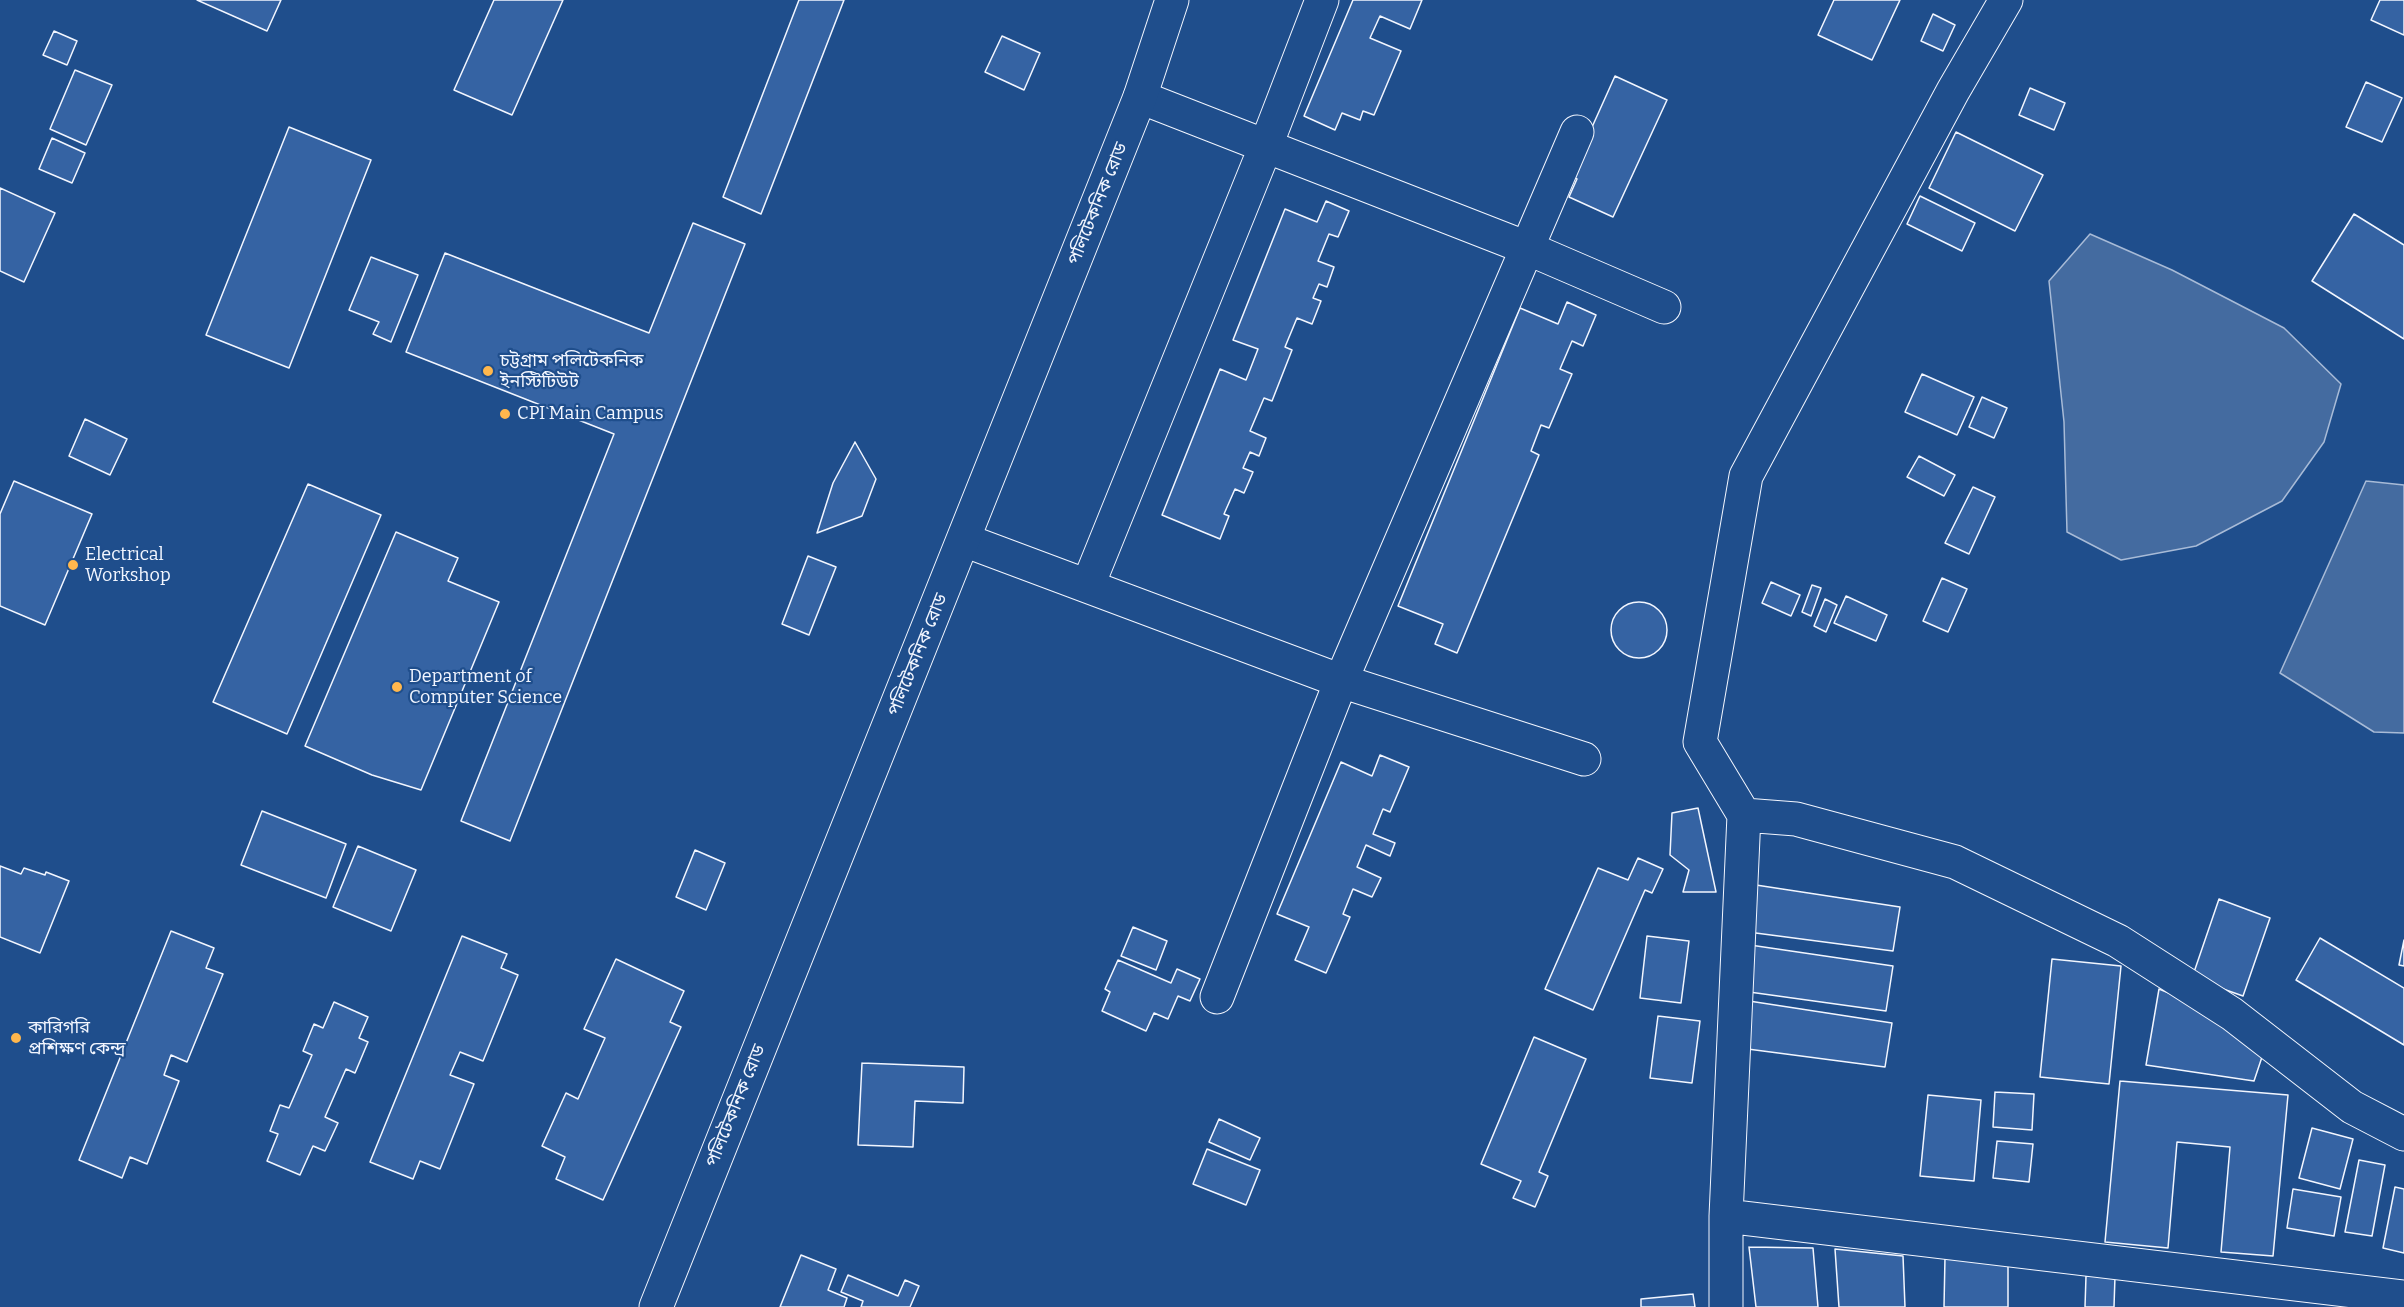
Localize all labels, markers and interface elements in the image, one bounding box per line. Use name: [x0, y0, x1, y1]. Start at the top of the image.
street label: পলিটেকনিক রোড: [1064, 140, 1132, 268]
place label: চট্টগ্রাম পলিটেকনিক ইনস্টিটিউট: [500, 350, 644, 392]
marker: চট্টগ্রাম পলিটেকনিক ইনস্টিটিউট: [481, 364, 495, 378]
place label: CPI Main Campus: [517, 403, 664, 425]
marker: CPI Main Campus: [498, 407, 512, 421]
place label: Electrical Workshop: [85, 544, 171, 586]
marker: Electrical Workshop: [66, 558, 80, 572]
street label: পলিটেকনিক রোড: [884, 591, 952, 719]
place label: Department of Computer Science: [409, 666, 562, 708]
marker: Department of Computer Science: [390, 680, 404, 694]
place label: কারিগরি প্রশিক্ষণ কেন্দ্র: [28, 1017, 126, 1060]
marker: কারিগরি প্রশিক্ষণ কেন্দ্র: [9, 1031, 23, 1045]
street label: পলিটেকনিক রোড: [702, 1042, 770, 1170]

